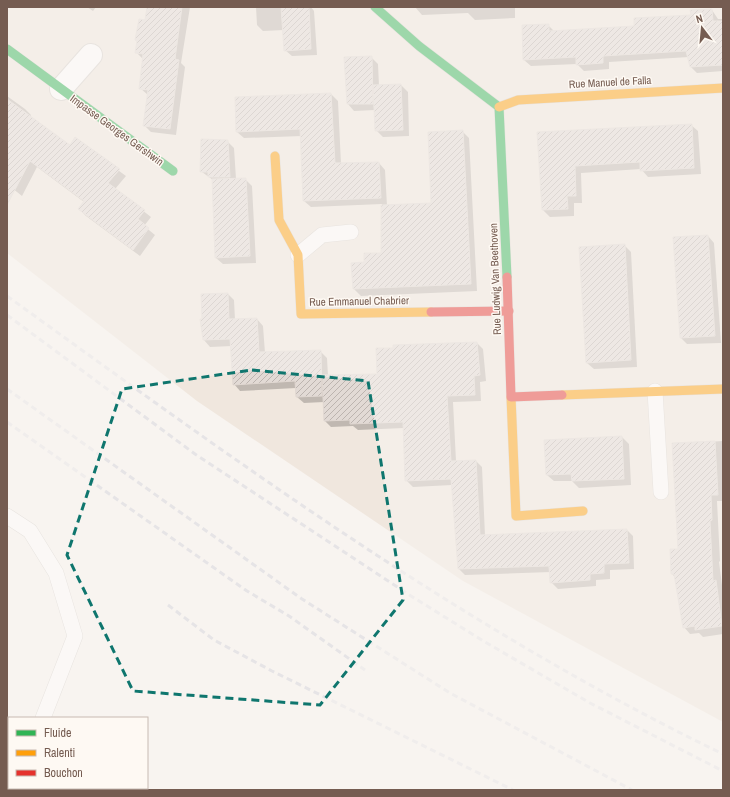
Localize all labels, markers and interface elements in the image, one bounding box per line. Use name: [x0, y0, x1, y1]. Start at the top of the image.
north arrow: [682, 8, 722, 48]
text: N: [694, 11, 704, 26]
street label: Rue Manuel de Falla: [568, 73, 652, 91]
street label: Impasse Georges Gershwin: [67, 91, 167, 169]
street label: Rue Ludwig Van Beethoven: [486, 223, 504, 335]
street label: Rue Emmanuel Chabrier: [309, 293, 409, 309]
legend: [8, 717, 148, 789]
text: Fluide: [44, 725, 71, 741]
text: Ralenti: [44, 745, 75, 761]
text: Bouchon: [44, 765, 83, 781]

